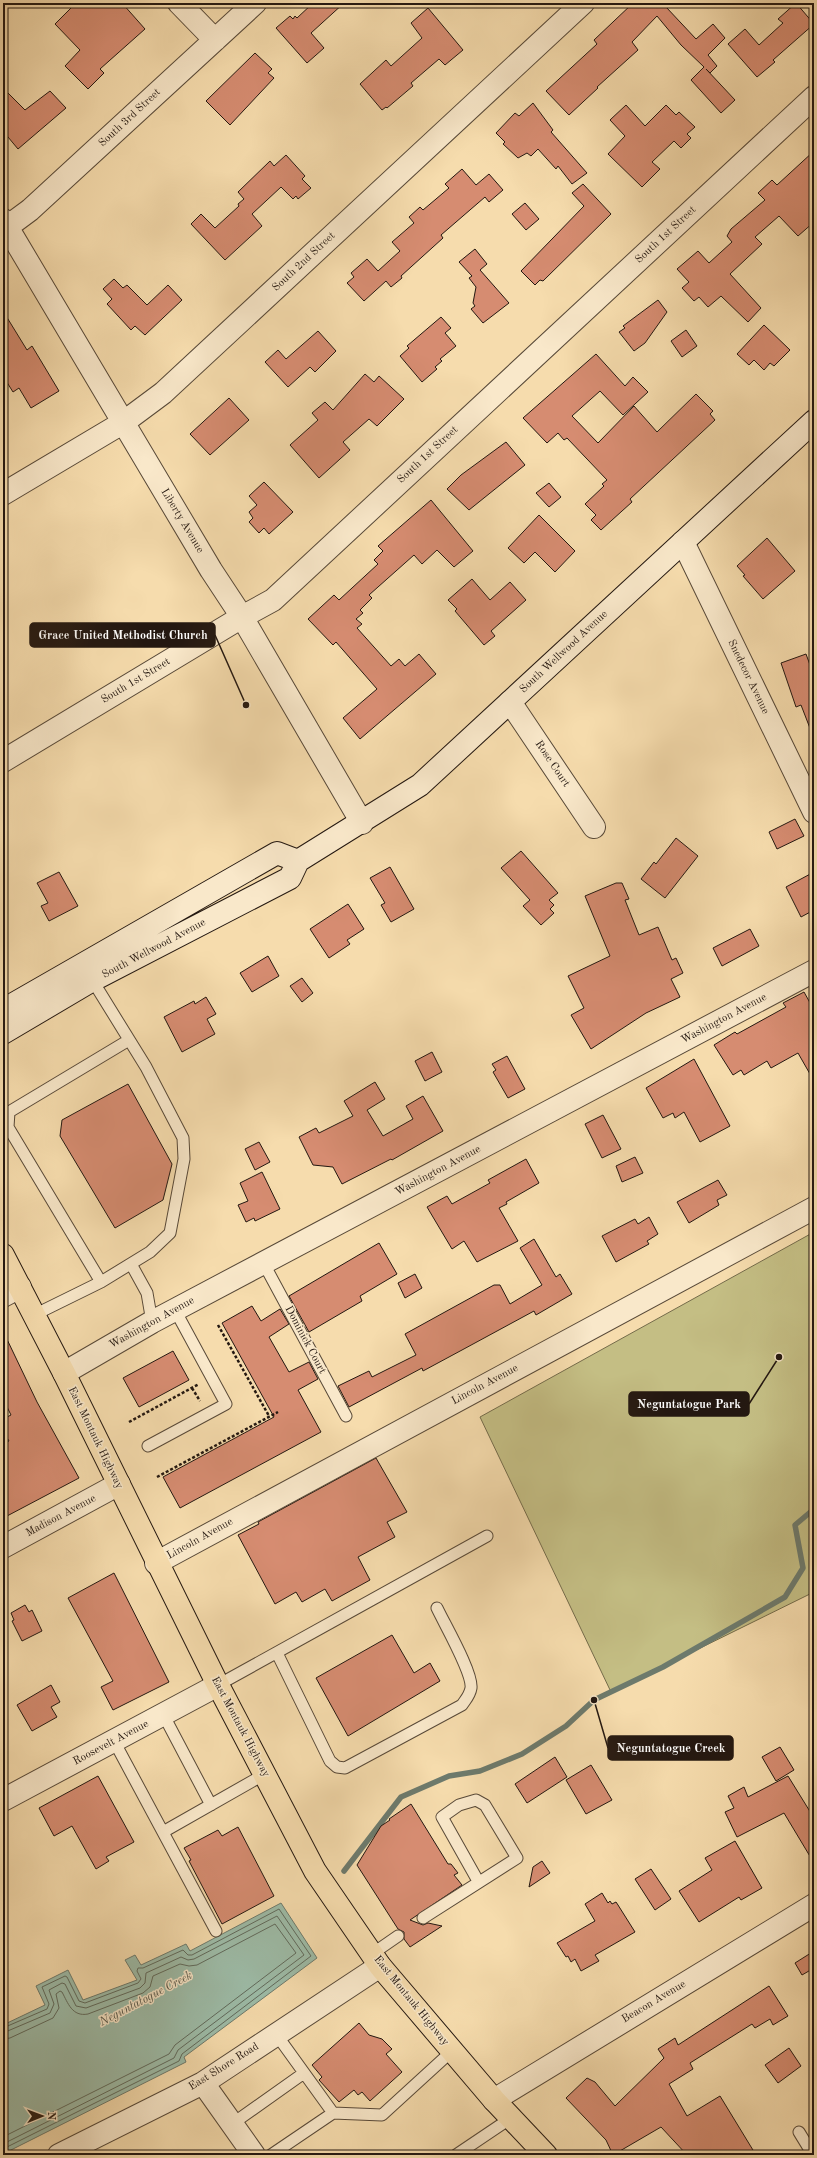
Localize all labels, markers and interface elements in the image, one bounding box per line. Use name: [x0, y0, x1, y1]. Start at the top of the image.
street label: South 3rd Street: [97, 87, 163, 149]
street label: South 1st Street: [634, 204, 698, 266]
street label: South 2nd Street: [270, 230, 338, 294]
street label: South 1st Street: [396, 424, 460, 486]
street label: Liberty Avenue: [158, 487, 206, 555]
street label: South Wellwood Avenue: [518, 609, 610, 695]
callout: Grace United Methodist Church: [30, 623, 215, 647]
text: Grace United Methodist Church: [38, 630, 208, 642]
street label: Snedecor Avenue: [725, 638, 771, 716]
street label: South 1st Street: [100, 656, 173, 706]
street label: Rose Court: [533, 739, 572, 789]
street label: South Wellwood Avenue: [100, 917, 208, 981]
street label: Washington Avenue: [679, 992, 769, 1046]
street label: Washington Avenue: [393, 1144, 483, 1198]
street label: Washington Avenue: [108, 1295, 196, 1351]
street label: Dominick Court: [282, 1304, 328, 1376]
street label: Lincoln Avenue: [450, 1363, 520, 1407]
street label: East Montauk Highway: [65, 1385, 125, 1491]
callout: Neguntatogue Park: [629, 1392, 749, 1416]
text: Neguntatogue Park: [637, 1399, 741, 1411]
street label: Madison Avenue: [24, 1493, 98, 1539]
street label: Lincoln Avenue: [165, 1516, 235, 1562]
street label: East Montauk Highway: [209, 1675, 271, 1779]
street label: Roosevelt Avenue: [71, 1718, 151, 1768]
callout: Neguntatogue Creek: [608, 1736, 733, 1760]
text: Neguntatogue Creek: [616, 1743, 726, 1755]
street label: East Montauk Highway: [371, 1954, 451, 2048]
water label: Neguntatogue Creek: [97, 1969, 195, 2029]
street label: Beacon Avenue: [620, 1979, 688, 2025]
street label: East Shore Road: [187, 2041, 261, 2093]
north arrow: [22, 2096, 62, 2136]
text: N: [45, 2112, 56, 2121]

